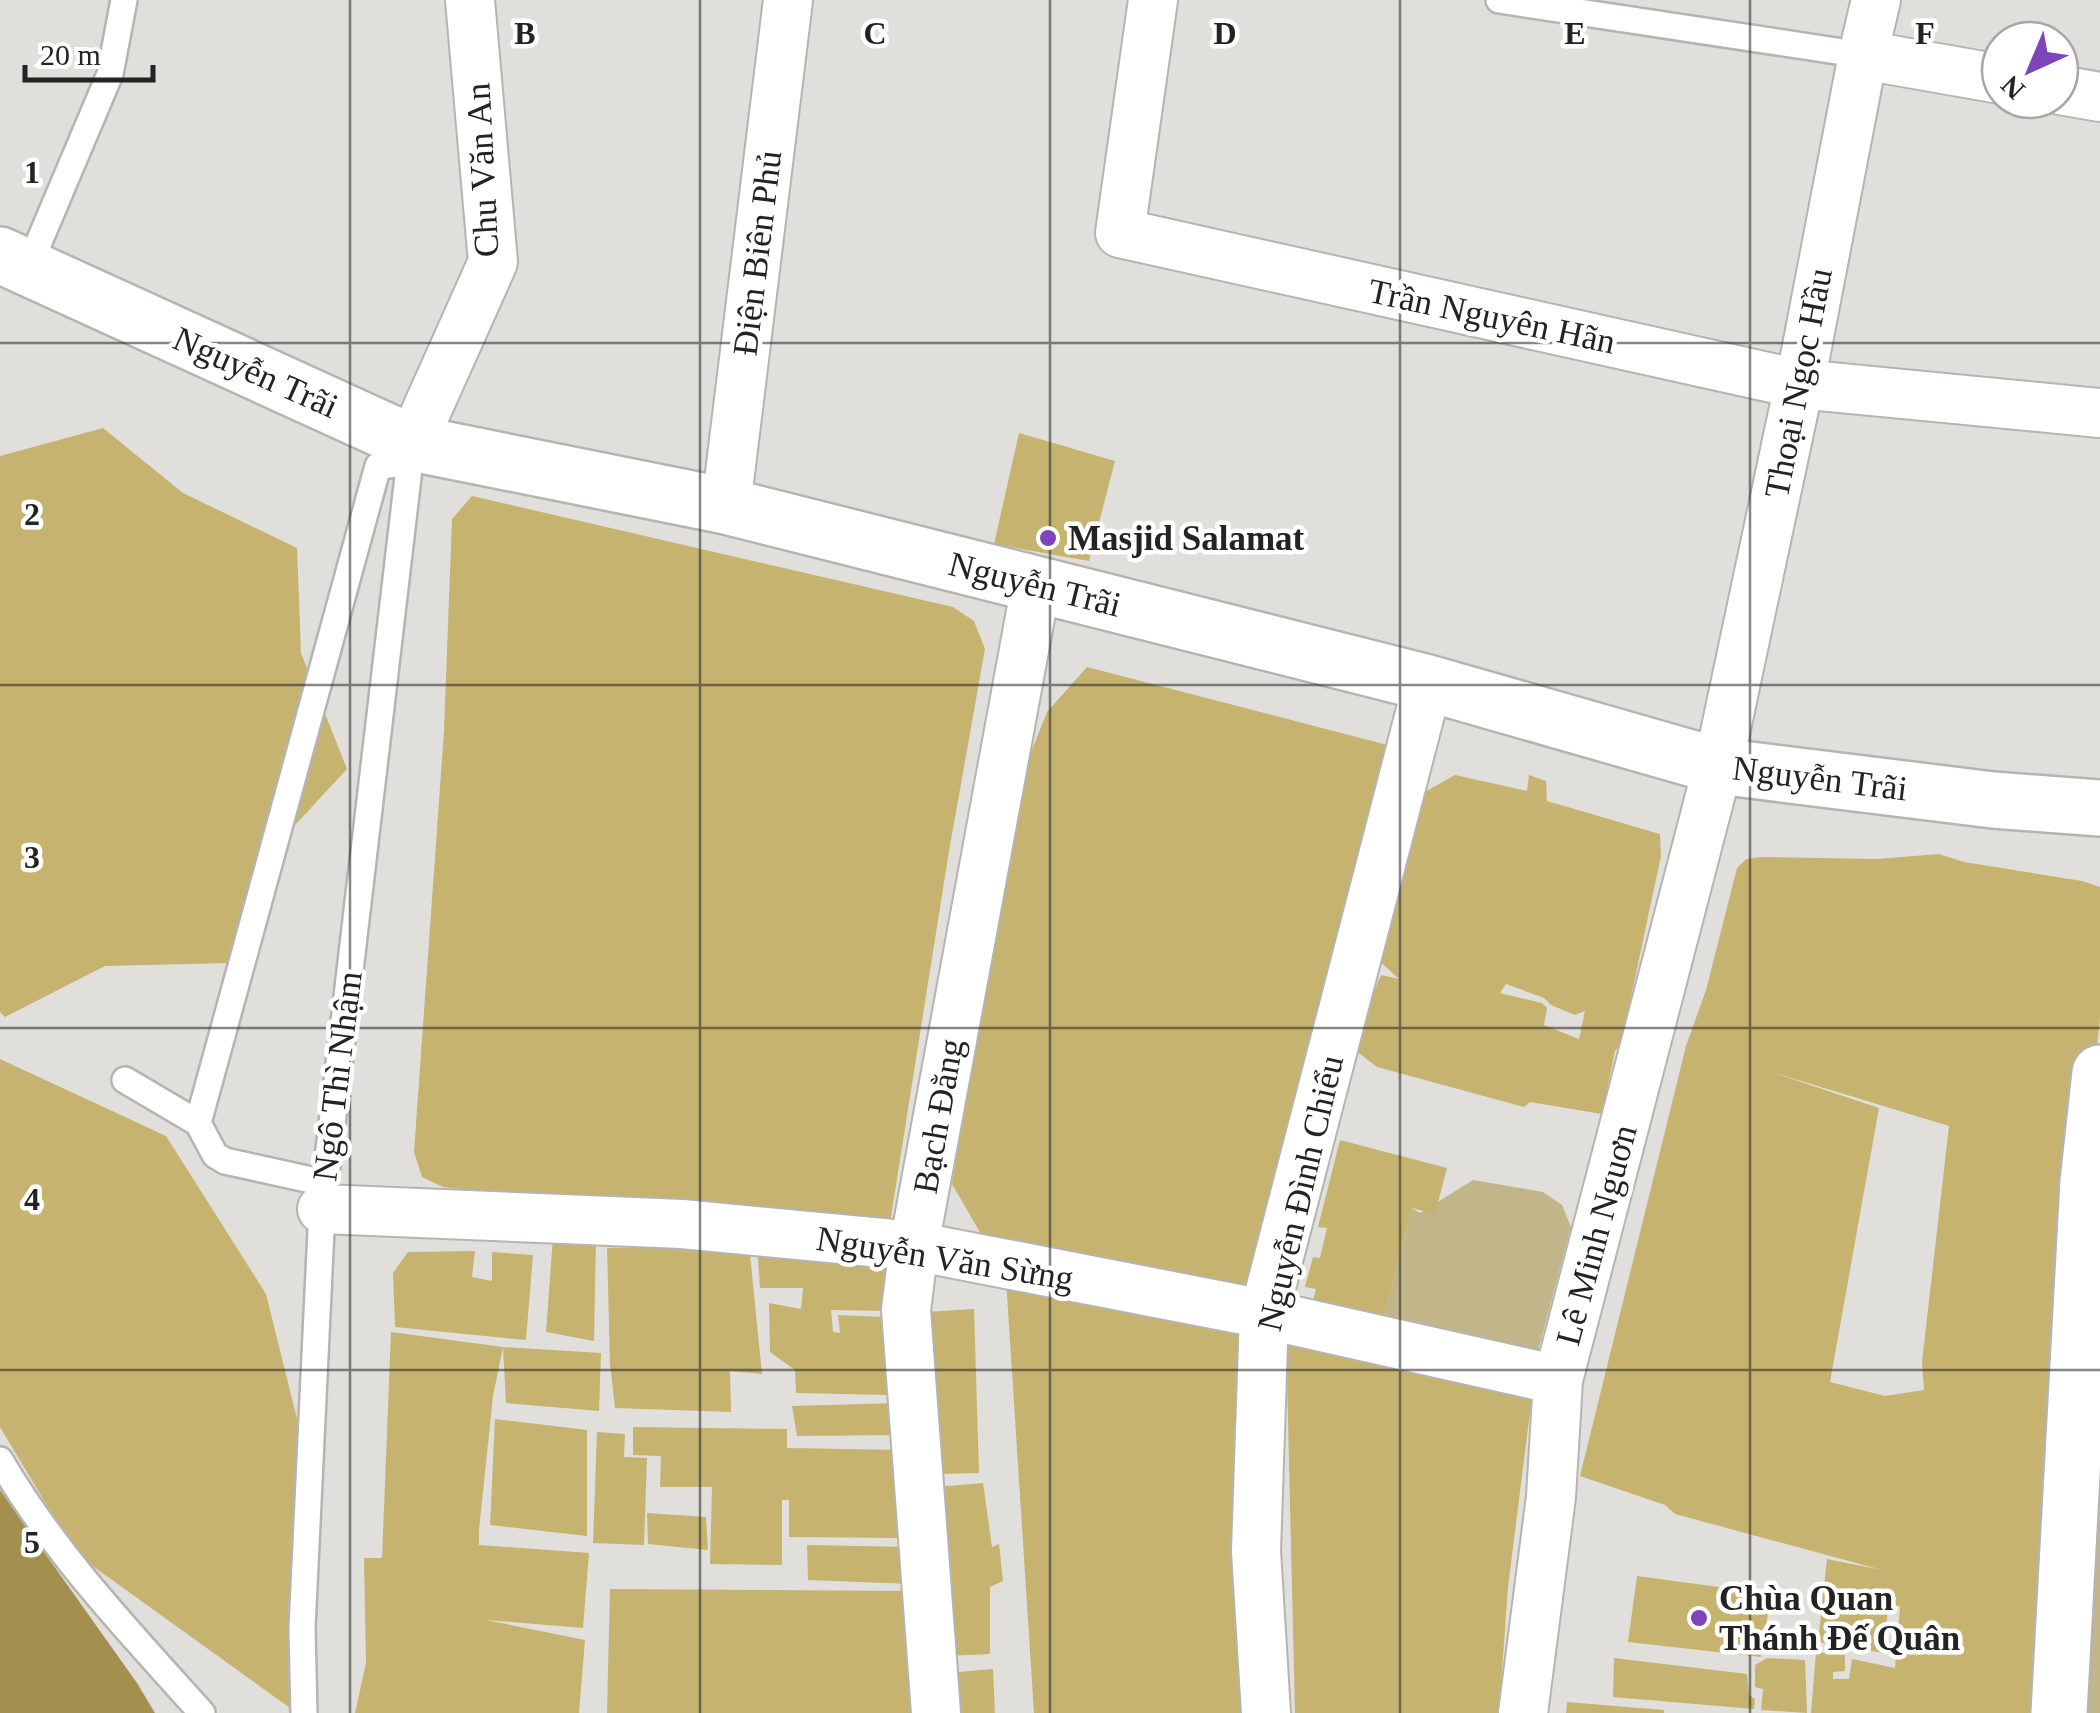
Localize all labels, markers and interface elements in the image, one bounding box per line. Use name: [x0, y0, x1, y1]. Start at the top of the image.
text: B: [514, 15, 536, 51]
text: C: [863, 15, 887, 51]
text: D: [1213, 15, 1237, 51]
text: E: [1564, 15, 1586, 51]
text: F: [1915, 15, 1935, 51]
scale bar: [25, 20, 152, 82]
north arrow: [1980, 20, 2080, 120]
text: 20 m: [40, 38, 101, 71]
text: N: [1995, 69, 2031, 106]
street label: Chu Văn An: [458, 82, 507, 258]
street label: Điện Biên Phủ: [726, 148, 789, 358]
text: 1: [24, 154, 40, 190]
street label: Thoại Ngọc Hầu: [1757, 265, 1840, 501]
street label: Trần Nguyên Hãn: [1365, 271, 1619, 362]
street label: Nguyễn Trãi: [167, 319, 344, 426]
text: 2: [24, 496, 40, 532]
place label: Masjid Salamat: [1068, 519, 1305, 558]
marker: Masjid Salamat: [1037, 527, 1059, 549]
street label: Nguyễn Trãi: [945, 544, 1125, 625]
street label: Nguyễn Trãi: [1730, 748, 1910, 809]
text: 3: [24, 839, 40, 875]
street label: Ngô Thì Nhậm: [305, 969, 370, 1183]
street label: Bạch Đằng: [906, 1036, 971, 1197]
street label: Nguyễn Đình Chiểu: [1250, 1051, 1351, 1335]
street label: Lê Minh Nguơn: [1548, 1121, 1645, 1350]
text: 4: [24, 1181, 40, 1217]
street label: Nguyễn Văn Sừng: [814, 1219, 1076, 1298]
text: 5: [24, 1524, 40, 1560]
place label: Chùa Quan Thánh Đế Quân: [1719, 1579, 1960, 1658]
marker: Chùa Quan Thánh Đế Quân: [1688, 1607, 1710, 1629]

